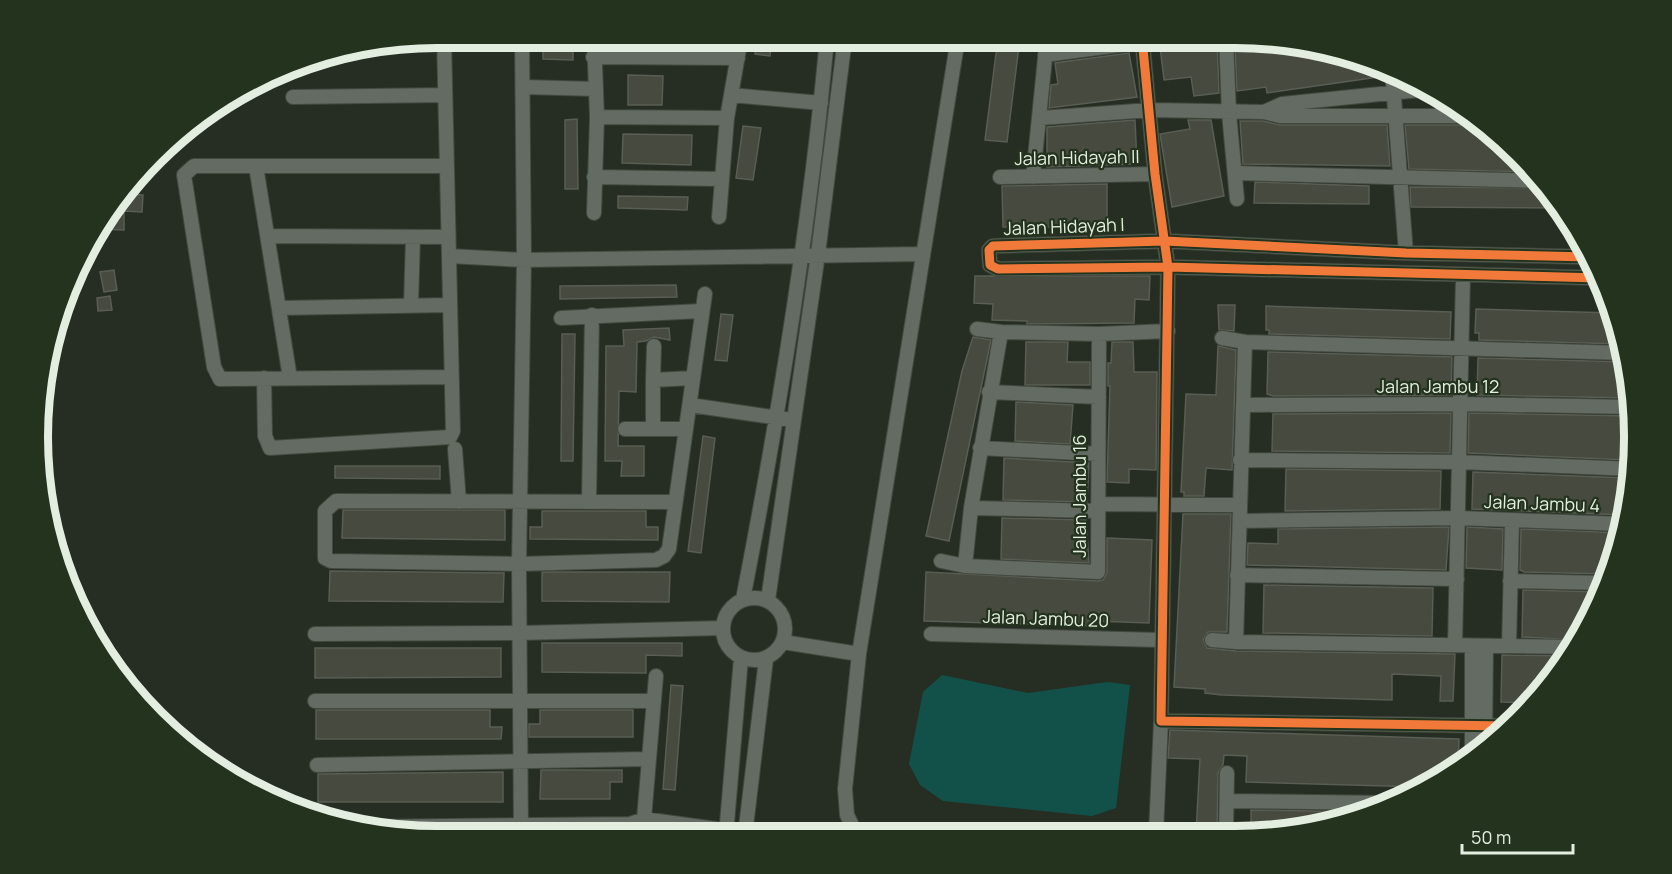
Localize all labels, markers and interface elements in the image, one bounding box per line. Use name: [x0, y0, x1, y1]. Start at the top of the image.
street label: Jalan Hidayah II: [1014, 144, 1140, 170]
street label: Jalan Hidayah I: [1003, 212, 1125, 240]
street label: Jalan Jambu 12: [1377, 374, 1499, 398]
street label: Jalan Jambu 16: [1067, 434, 1091, 558]
street label: Jalan Jambu 4: [1484, 489, 1600, 517]
street label: Jalan Jambu 20: [982, 604, 1110, 632]
scale bar: [1462, 817, 1573, 855]
text: 50 m: [1471, 825, 1511, 849]

